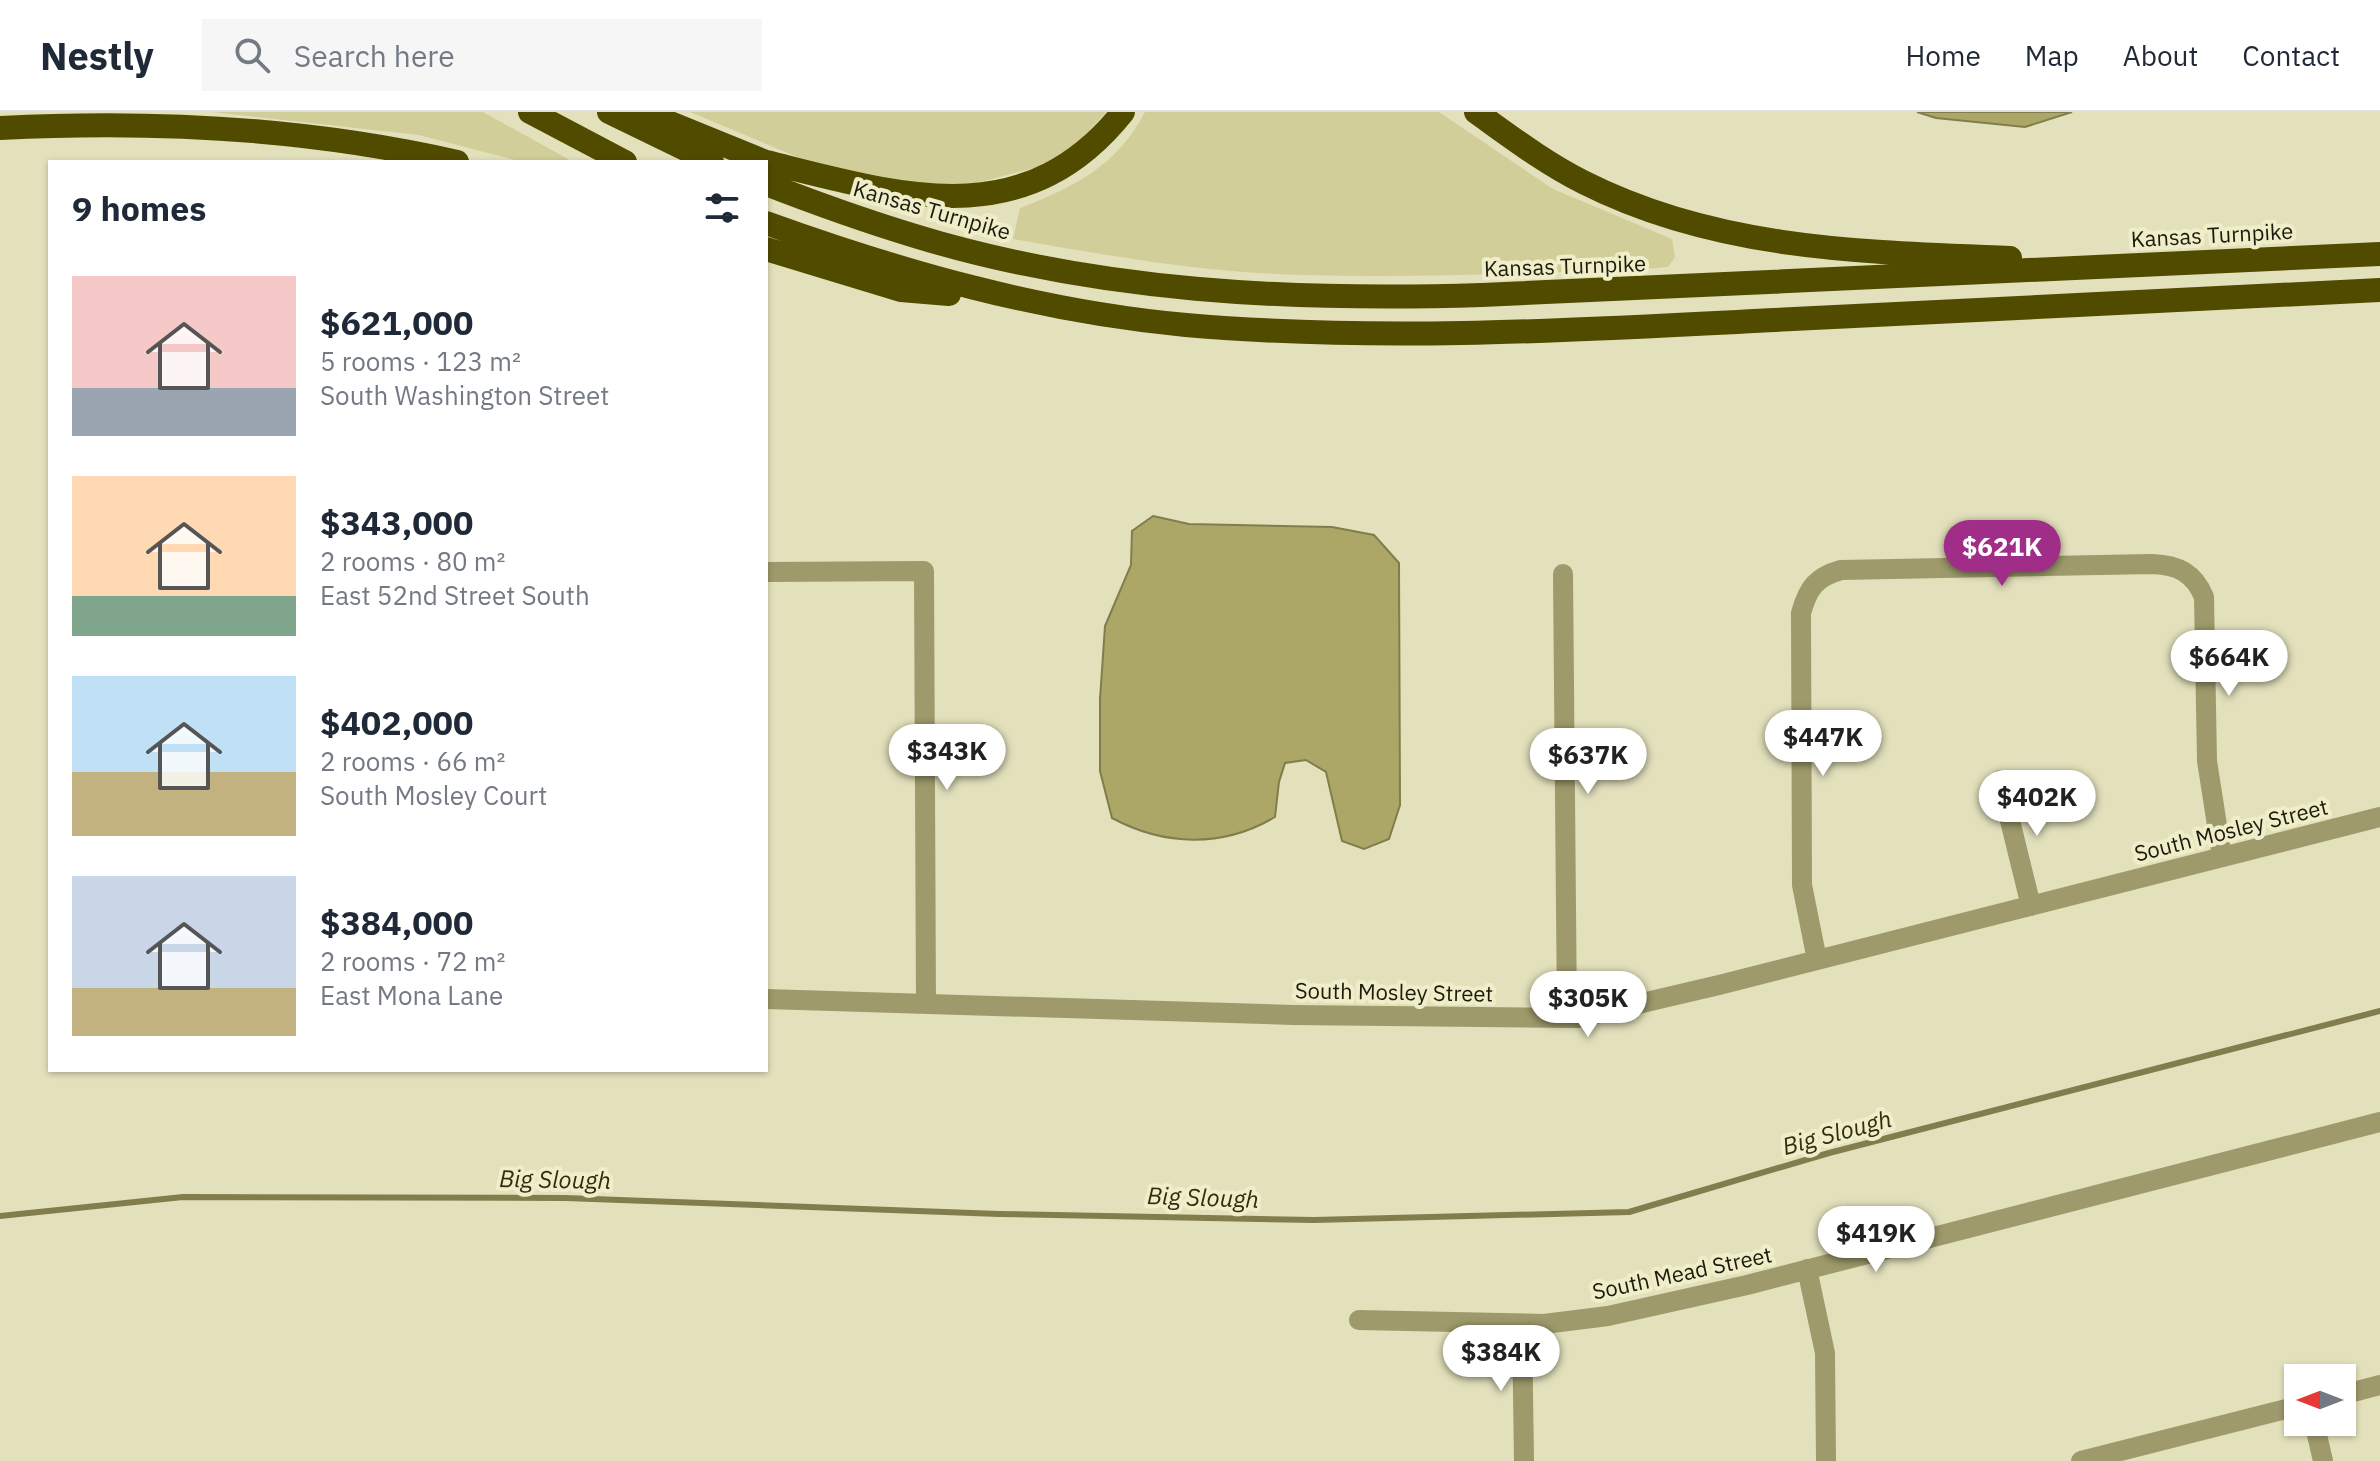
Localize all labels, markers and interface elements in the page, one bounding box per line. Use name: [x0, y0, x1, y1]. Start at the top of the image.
search box: [202, 19, 762, 91]
text: Nestly: [40, 31, 154, 80]
icon: search: [230, 33, 274, 77]
text: Search here: [294, 36, 455, 75]
text: Home: [1905, 37, 1981, 74]
text: Map: [2025, 37, 2079, 74]
text: About: [2123, 37, 2198, 74]
text: Contact: [2242, 37, 2340, 74]
street label: Kansas Turnpike: [850, 173, 1014, 246]
text: 9 homes: [72, 186, 207, 230]
icon: filters: [700, 186, 744, 230]
street label: Kansas Turnpike: [2130, 216, 2294, 253]
street label: Kansas Turnpike: [1483, 248, 1647, 283]
text: $621,000: [320, 300, 473, 344]
icon: home: [136, 308, 232, 404]
text: 5 rooms · 123 m²: [320, 344, 521, 378]
text: South Washington Street: [320, 378, 609, 412]
text: $343,000: [320, 500, 473, 544]
icon: home: [136, 508, 232, 604]
pin: $621K: [1946, 520, 2058, 588]
text: $621K: [1962, 529, 2042, 563]
text: 2 rooms · 80 m²: [320, 544, 505, 578]
text: East 52nd Street South: [320, 578, 590, 612]
pin: $664K: [2173, 630, 2285, 698]
text: $664K: [2189, 639, 2269, 673]
text: $402,000: [320, 700, 473, 744]
icon: home: [136, 708, 232, 804]
pin: $447K: [1767, 710, 1879, 778]
text: $447K: [1783, 719, 1863, 753]
pin: $343K: [891, 724, 1003, 792]
pin: $637K: [1532, 728, 1644, 796]
text: $343K: [907, 733, 987, 767]
text: $637K: [1548, 737, 1628, 771]
text: 2 rooms · 66 m²: [320, 744, 505, 778]
pin: $402K: [1981, 770, 2093, 838]
text: South Mosley Court: [320, 778, 547, 812]
text: $402K: [1997, 779, 2077, 813]
street label: South Mosley Street: [2131, 791, 2331, 868]
text: $384,000: [320, 900, 473, 944]
icon: home: [136, 908, 232, 1004]
text: 2 rooms · 72 m²: [320, 944, 505, 978]
pin: $305K: [1532, 971, 1644, 1039]
street label: South Mosley Street: [1295, 975, 1493, 1008]
text: East Mona Lane: [320, 978, 503, 1012]
text: $305K: [1548, 980, 1628, 1014]
water label: Big Slough: [1779, 1102, 1895, 1162]
water label: Big Slough: [499, 1162, 611, 1196]
water label: Big Slough: [1147, 1179, 1259, 1215]
pin: $419K: [1820, 1206, 1932, 1274]
text: $419K: [1836, 1215, 1916, 1249]
street label: South Mead Street: [1589, 1239, 1774, 1306]
pin: $384K: [1445, 1325, 1557, 1393]
text: $384K: [1461, 1334, 1541, 1368]
north arrow: [2284, 1364, 2356, 1436]
map controls: [2284, 1364, 2356, 1436]

